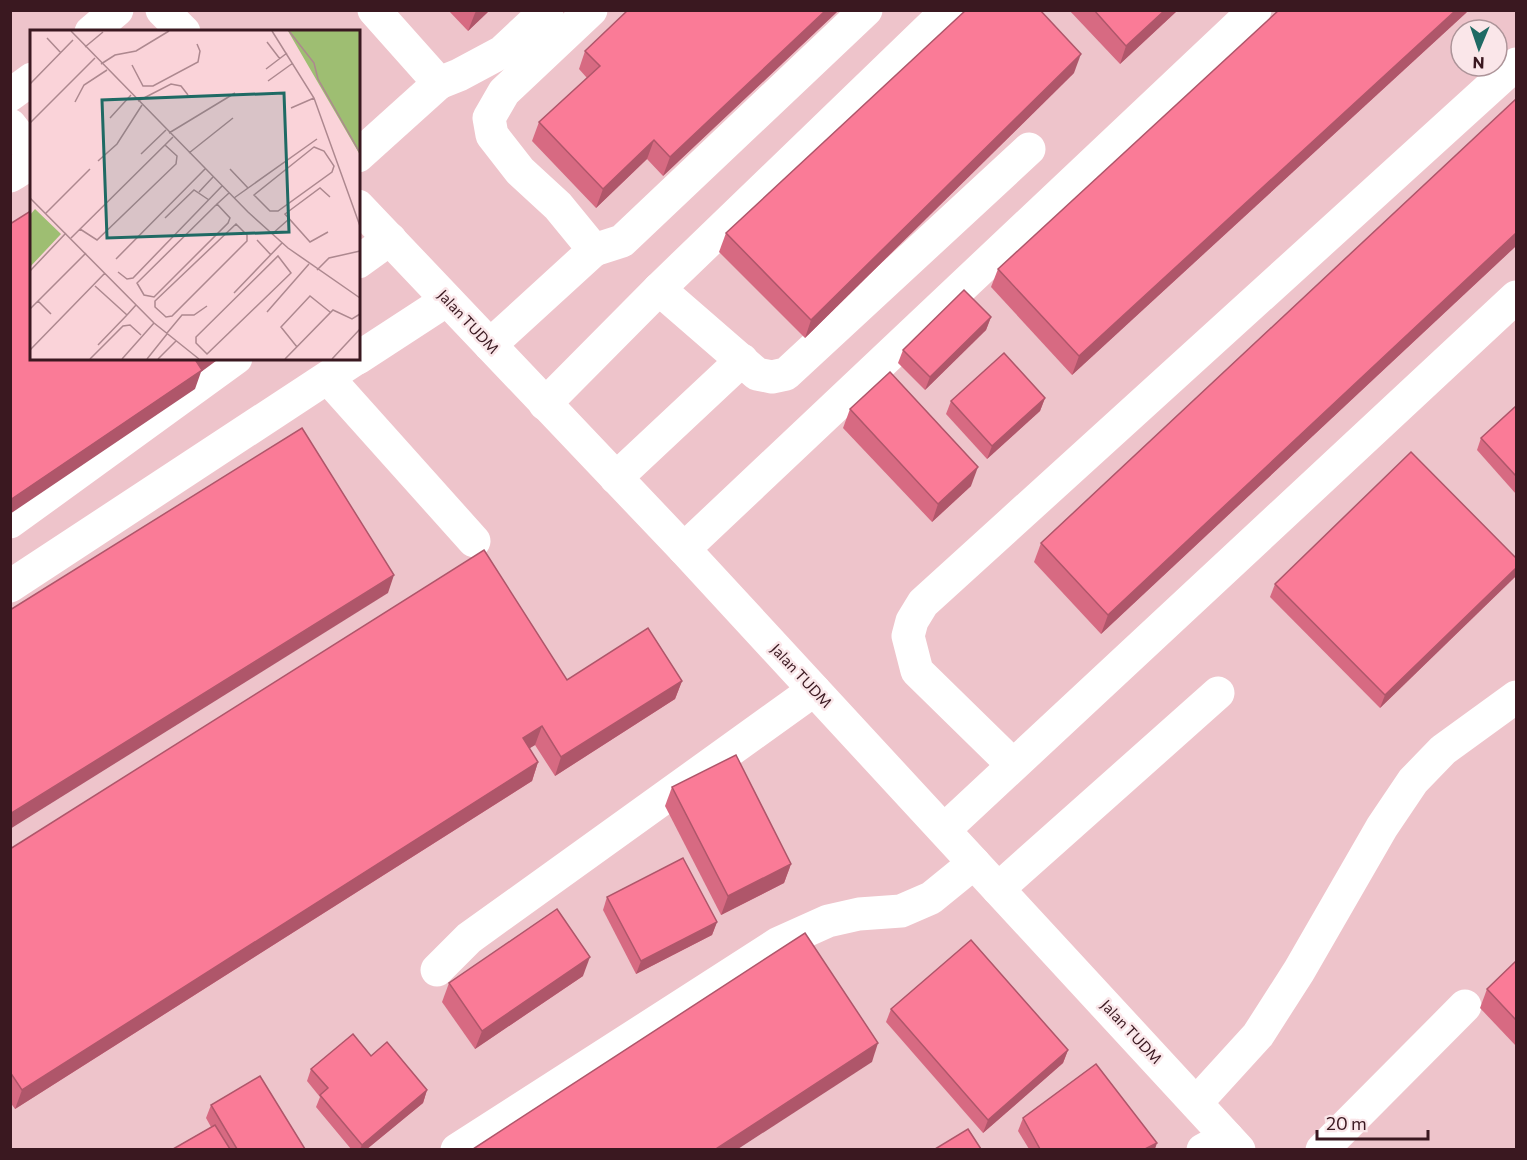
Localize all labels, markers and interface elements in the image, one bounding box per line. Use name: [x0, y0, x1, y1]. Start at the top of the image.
north arrow: [1449, 18, 1509, 78]
inset map: [30, 30, 360, 360]
text: N: [1472, 54, 1485, 73]
street label: Jalan TUDM: [435, 286, 503, 357]
street label: Jalan TUDM: [768, 640, 836, 711]
street label: Jalan TUDM: [1098, 996, 1166, 1067]
scale bar: [1317, 1103, 1428, 1141]
text: 20 m: [1326, 1112, 1367, 1134]

